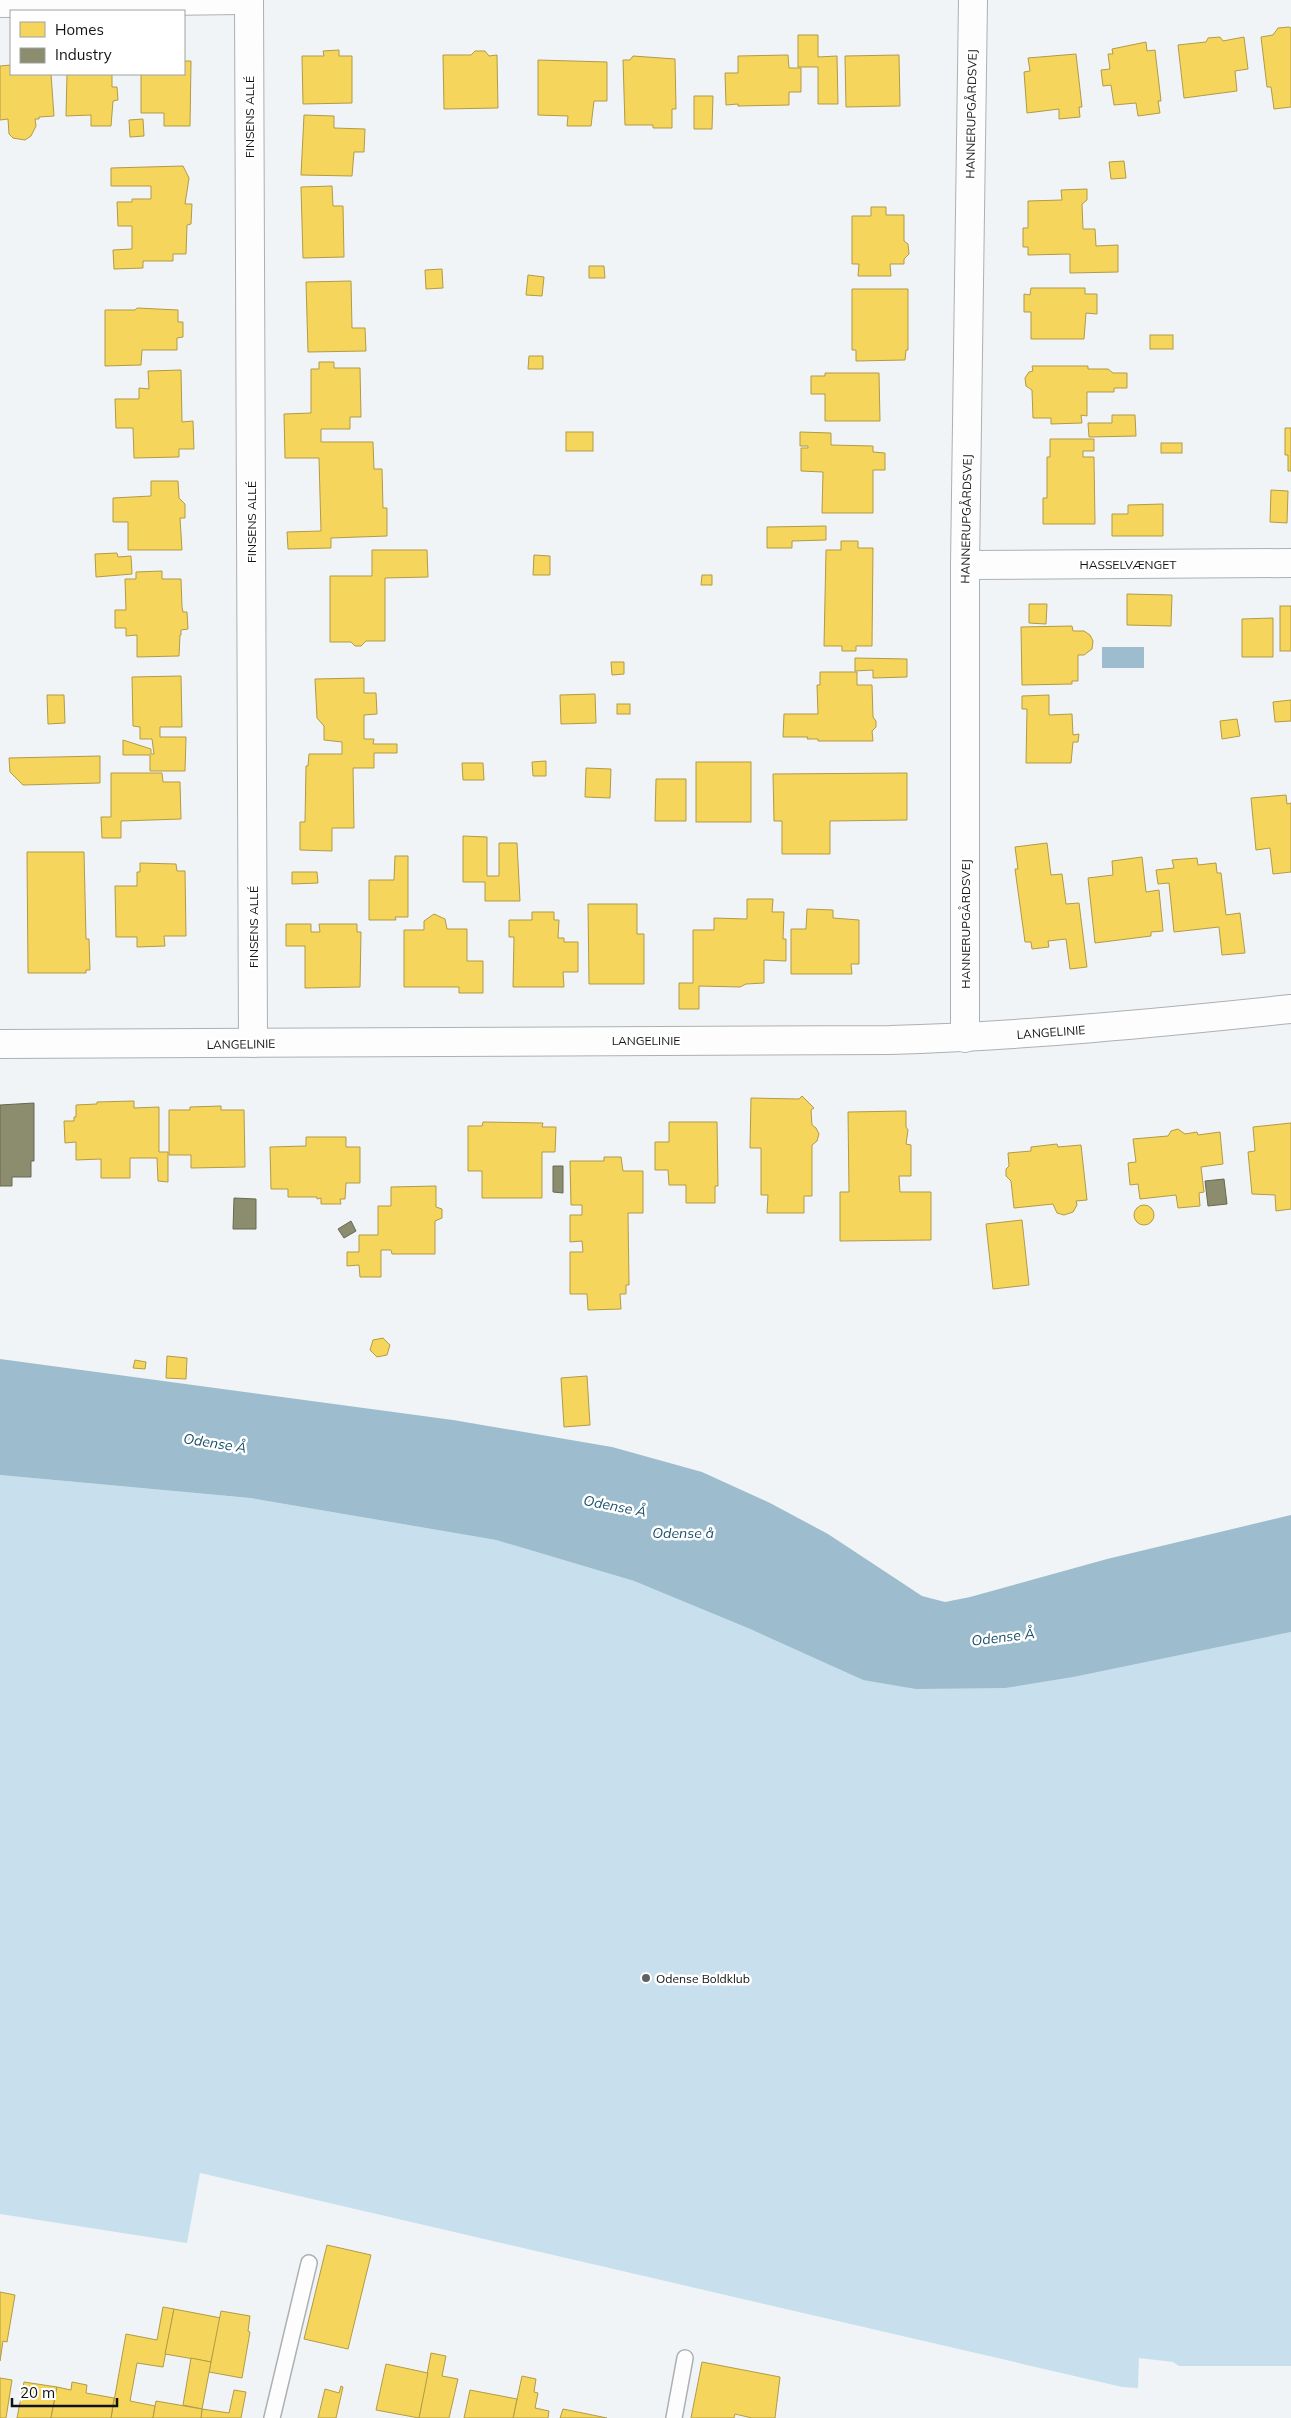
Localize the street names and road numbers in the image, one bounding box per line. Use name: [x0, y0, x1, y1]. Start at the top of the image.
street label: HANNERUPGÅRDSVEJ: [962, 49, 980, 179]
street label: FINSENS ALLÉ: [242, 76, 257, 158]
street label: HANNERUPGÅRDSVEJ: [957, 454, 975, 584]
street label: FINSENS ALLÉ: [244, 481, 259, 563]
street label: HASSELVÆNGET: [1079, 557, 1177, 572]
street label: HANNERUPGÅRDSVEJ: [958, 859, 973, 989]
street label: FINSENS ALLÉ: [246, 886, 261, 968]
street label: LANGELINIE: [1016, 1022, 1086, 1042]
street label: LANGELINIE: [612, 1033, 680, 1048]
street label: LANGELINIE: [207, 1036, 275, 1052]

